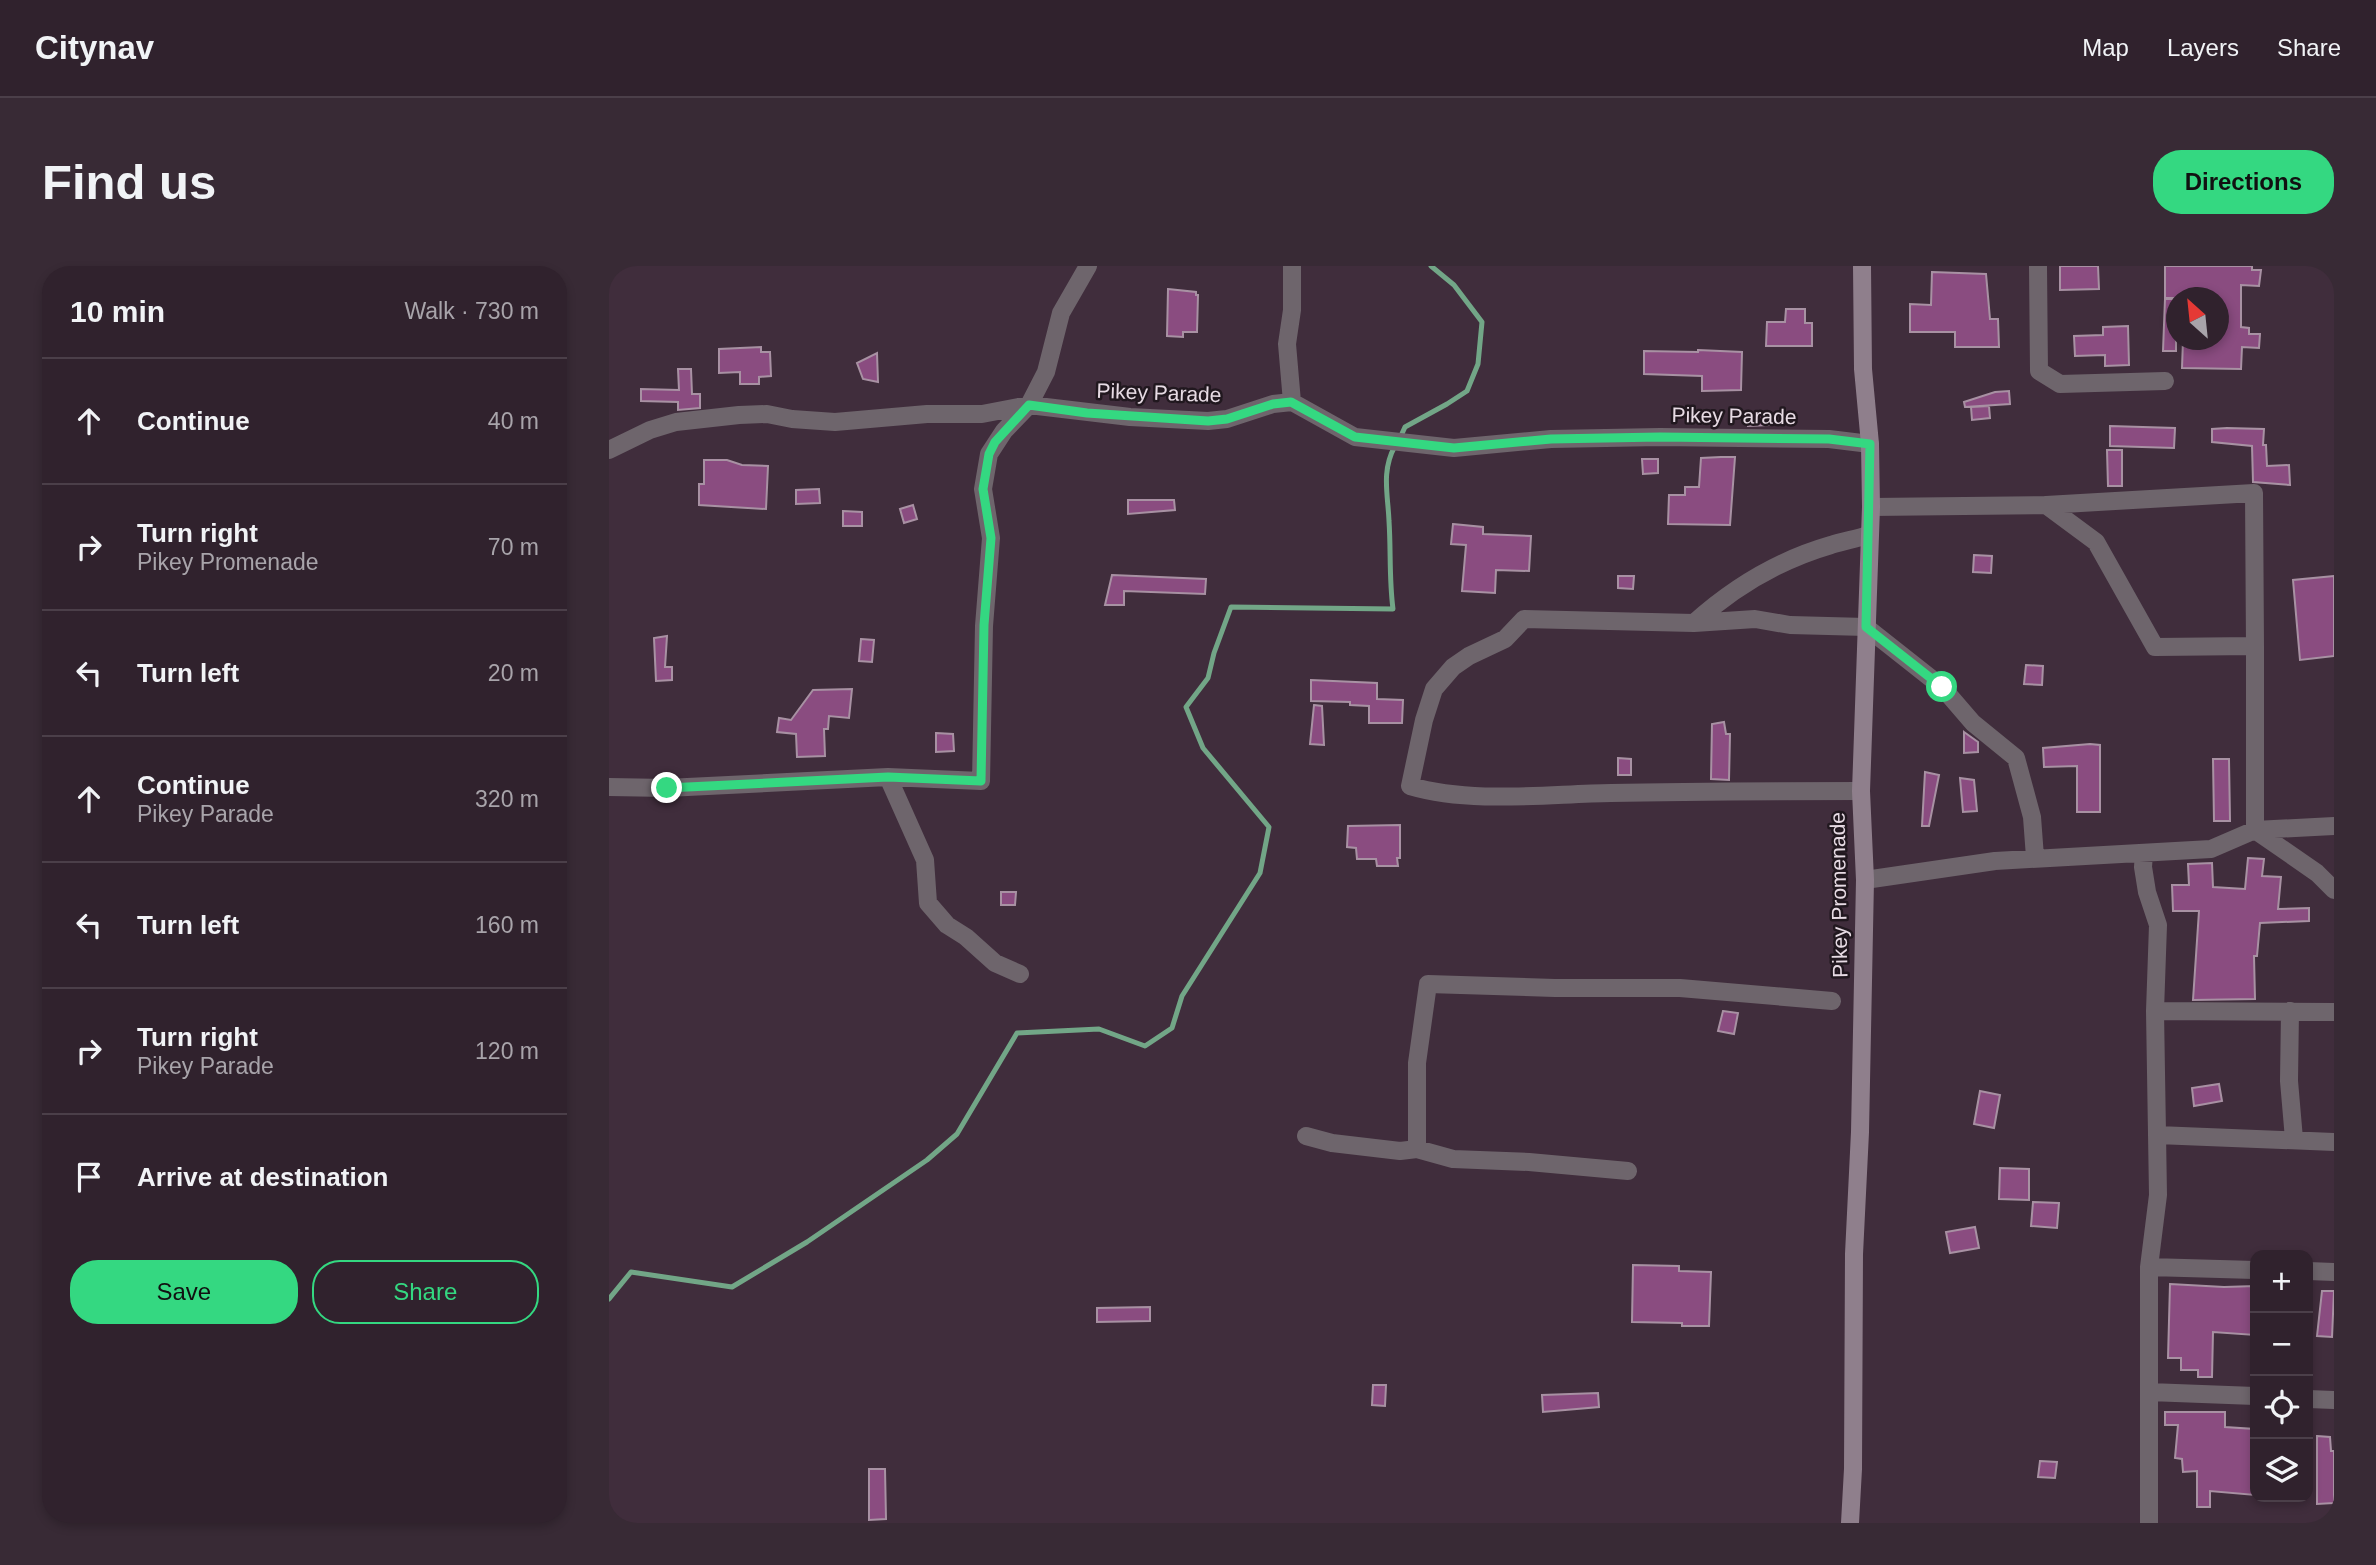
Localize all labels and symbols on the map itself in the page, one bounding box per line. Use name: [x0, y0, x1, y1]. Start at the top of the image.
north arrow: [2166, 287, 2229, 350]
street label: Pikey Parade: [1096, 379, 1222, 406]
street label: Pikey Parade: [1671, 403, 1797, 428]
route start: [1926, 671, 1957, 702]
route end: [651, 772, 682, 803]
street label: Pikey Promenade: [1826, 812, 1851, 978]

